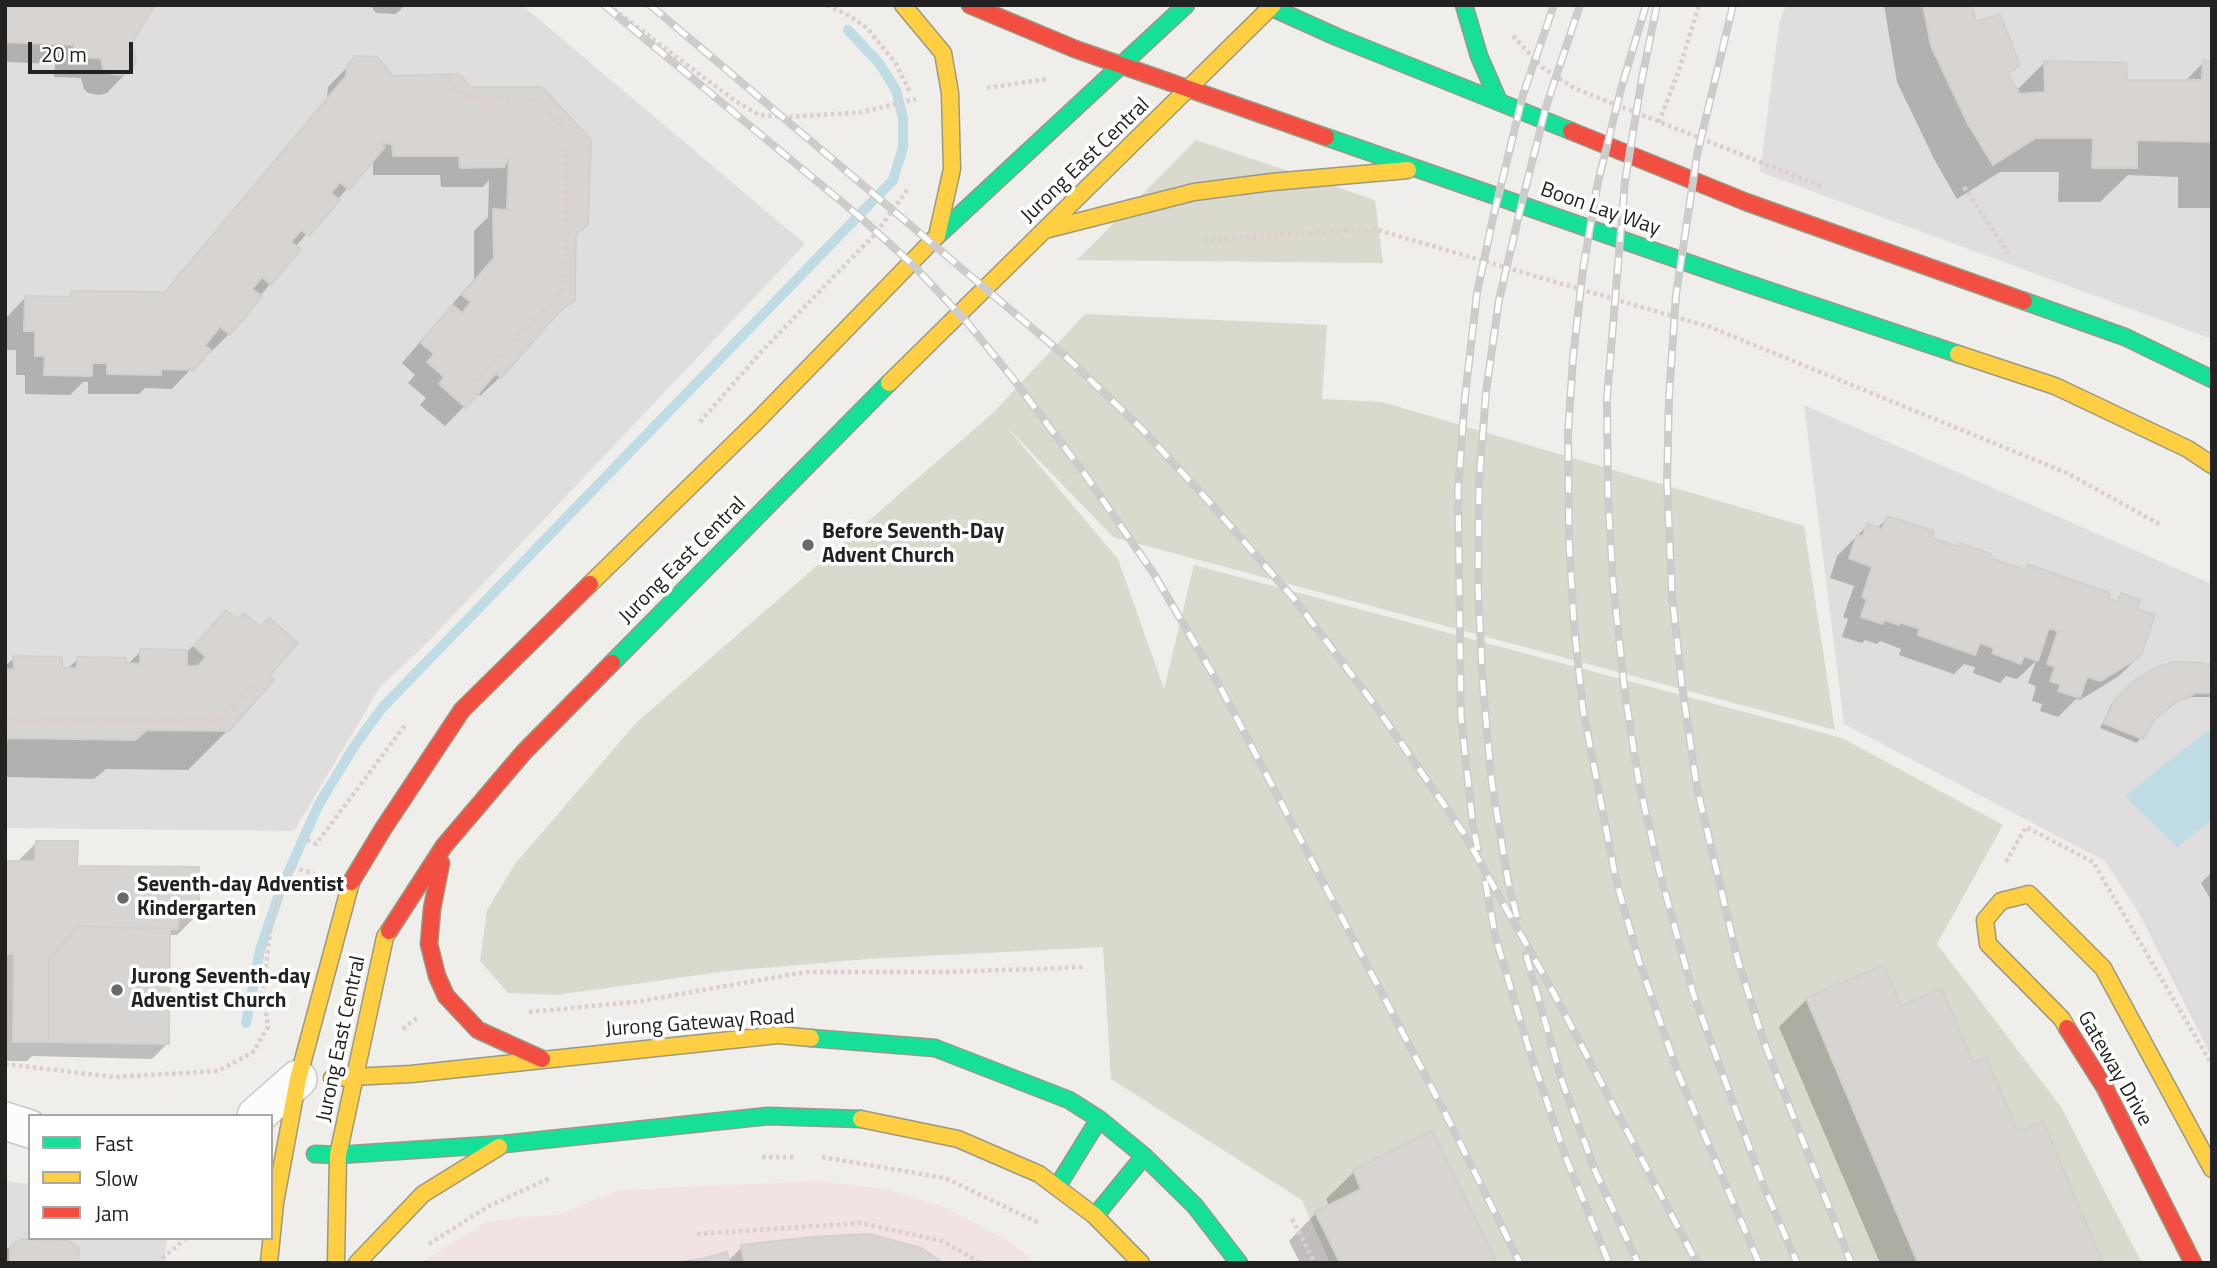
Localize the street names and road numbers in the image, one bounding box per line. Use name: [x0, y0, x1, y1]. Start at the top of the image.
street label: Jurong East Central: [1016, 93, 1156, 229]
street label: Boon Lay Way: [1537, 178, 1663, 242]
street label: Jurong East Central: [614, 492, 752, 630]
street label: Jurong East Central: [312, 954, 372, 1124]
street label: Jurong Gateway Road: [604, 1005, 796, 1043]
street label: Gateway Drive: [2071, 1007, 2157, 1131]

